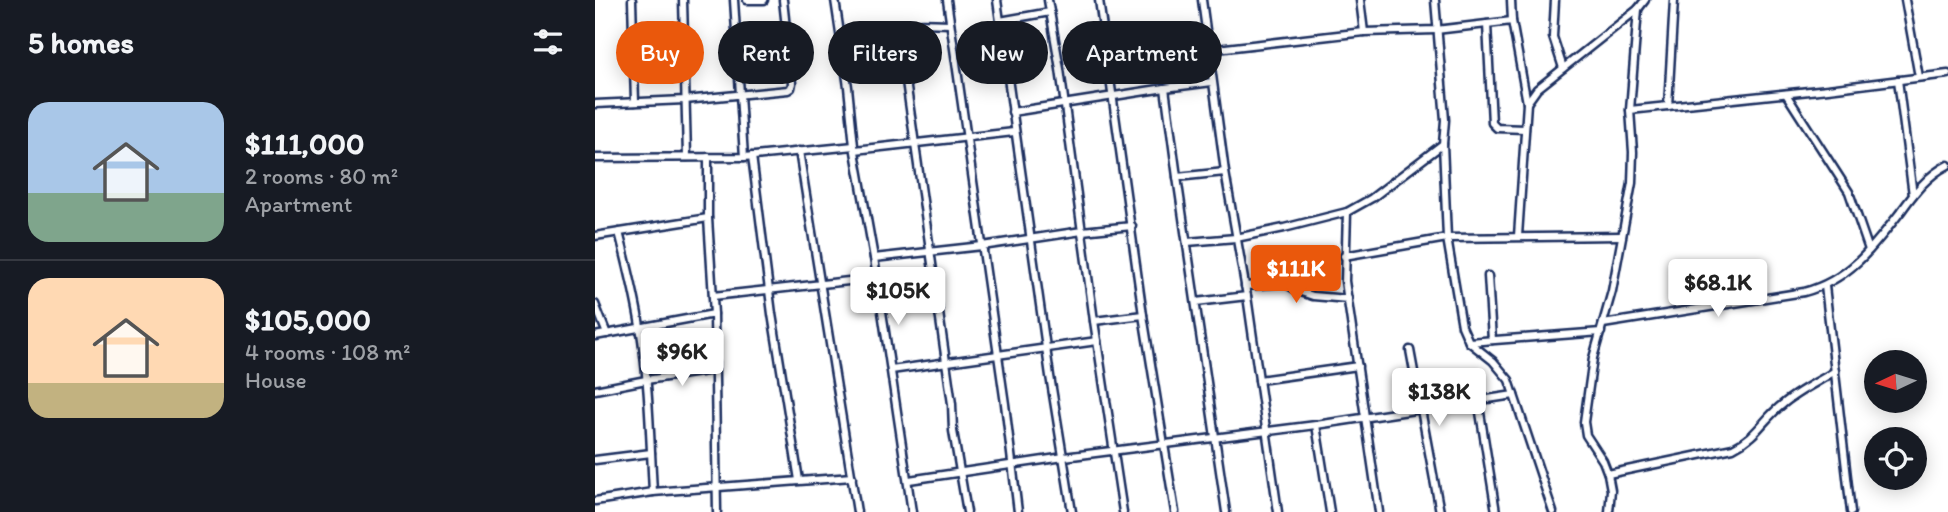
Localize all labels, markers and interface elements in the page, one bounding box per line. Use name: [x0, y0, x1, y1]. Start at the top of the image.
chip: Buy: [616, 21, 704, 84]
chip: Rent: [718, 21, 814, 84]
chip: Filters: [828, 21, 942, 84]
chip: New: [956, 21, 1048, 84]
chip: Apartment: [1062, 21, 1222, 84]
icon: filters: [529, 23, 567, 61]
text: 5 homes: [28, 24, 134, 61]
text: $111,000: [245, 125, 365, 162]
icon: home: [84, 130, 168, 214]
text: 2 rooms · 80 m²: [245, 162, 398, 190]
text: Apartment: [245, 190, 352, 218]
pin: $111K: [1247, 246, 1345, 305]
text: $111K: [1267, 254, 1325, 282]
pin: $68.1K: [1661, 260, 1775, 319]
pin: $105K: [849, 268, 947, 327]
text: $68.1K: [1684, 268, 1752, 296]
text: $105K: [866, 276, 930, 304]
text: $105,000: [245, 301, 371, 338]
icon: home: [84, 306, 168, 390]
pin: $96K: [641, 328, 723, 388]
text: $96K: [657, 337, 707, 365]
text: 4 rooms · 108 m²: [245, 338, 410, 366]
north arrow: [1864, 350, 1927, 413]
map controls: [1864, 350, 1927, 490]
text: House: [245, 366, 307, 394]
pin: $138K: [1390, 368, 1488, 428]
text: $138K: [1408, 377, 1470, 405]
button: locate: [1864, 427, 1927, 490]

